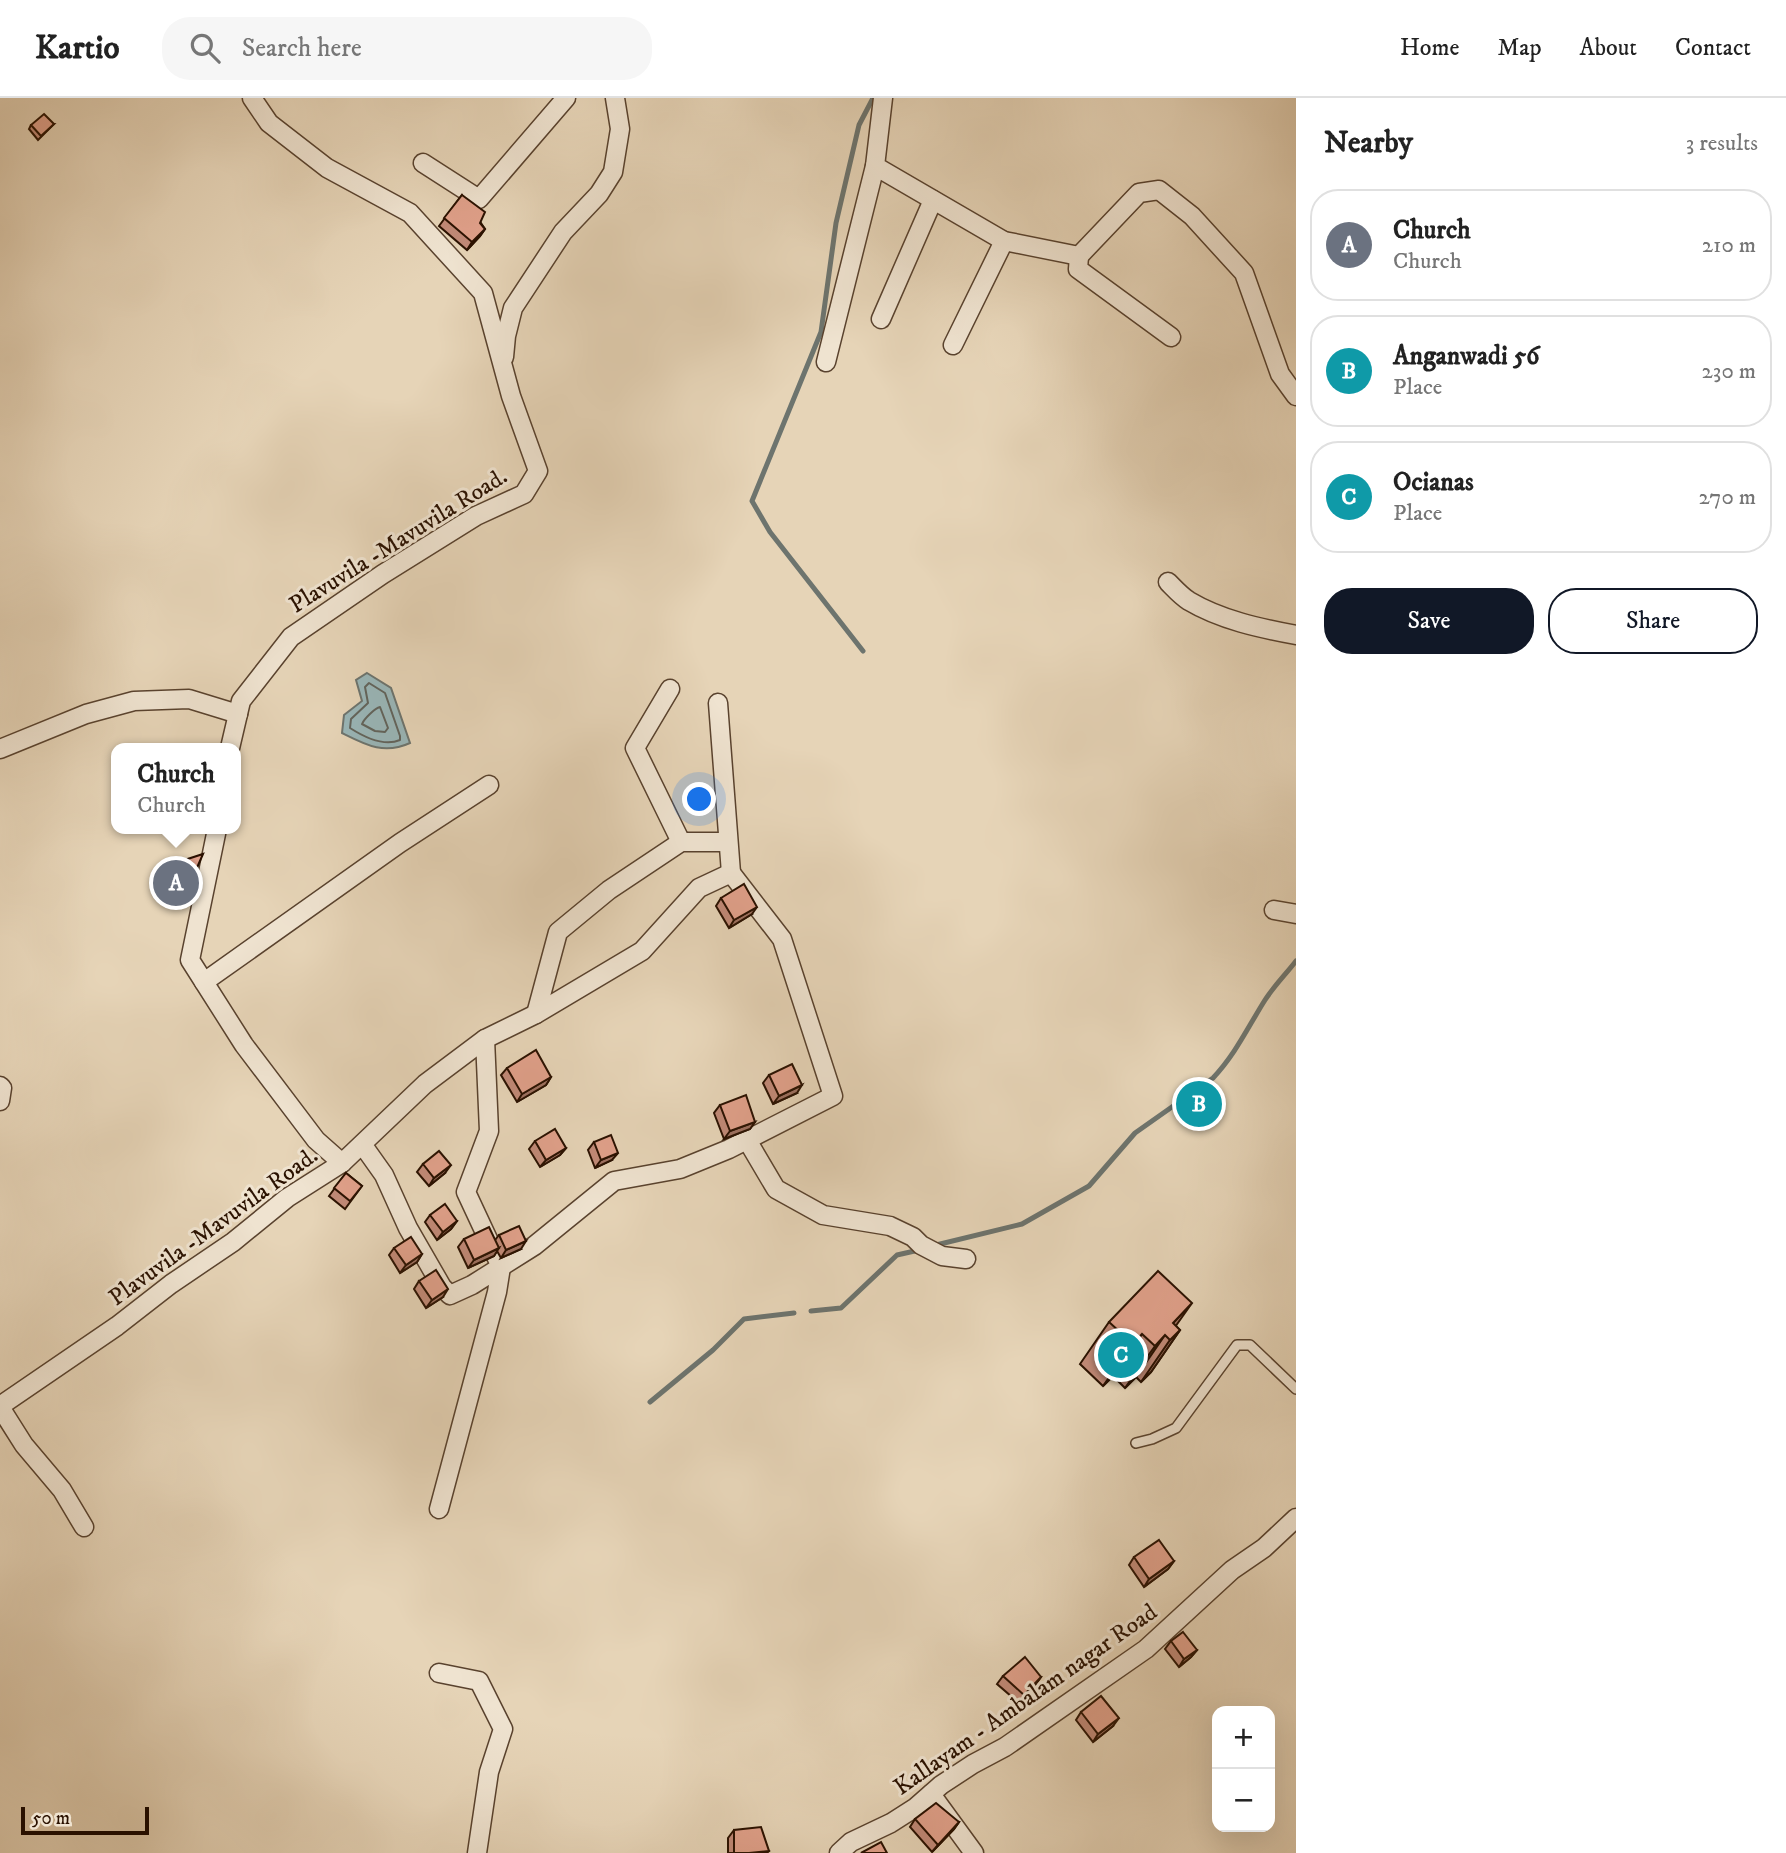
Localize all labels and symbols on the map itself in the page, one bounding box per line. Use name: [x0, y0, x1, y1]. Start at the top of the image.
street label: Plavuvila -Mavuvila Road.: [284, 461, 513, 620]
your location: [682, 782, 716, 816]
pin: A: [153, 857, 199, 909]
pin: B: [1176, 1078, 1222, 1130]
street label: Plavuvila -Mavuvila Road.: [103, 1141, 324, 1313]
pin: C: [1098, 1329, 1144, 1381]
street label: Kallayam - Ambalam nagar Road: [888, 1597, 1163, 1802]
scale bar: [21, 1804, 149, 1836]

